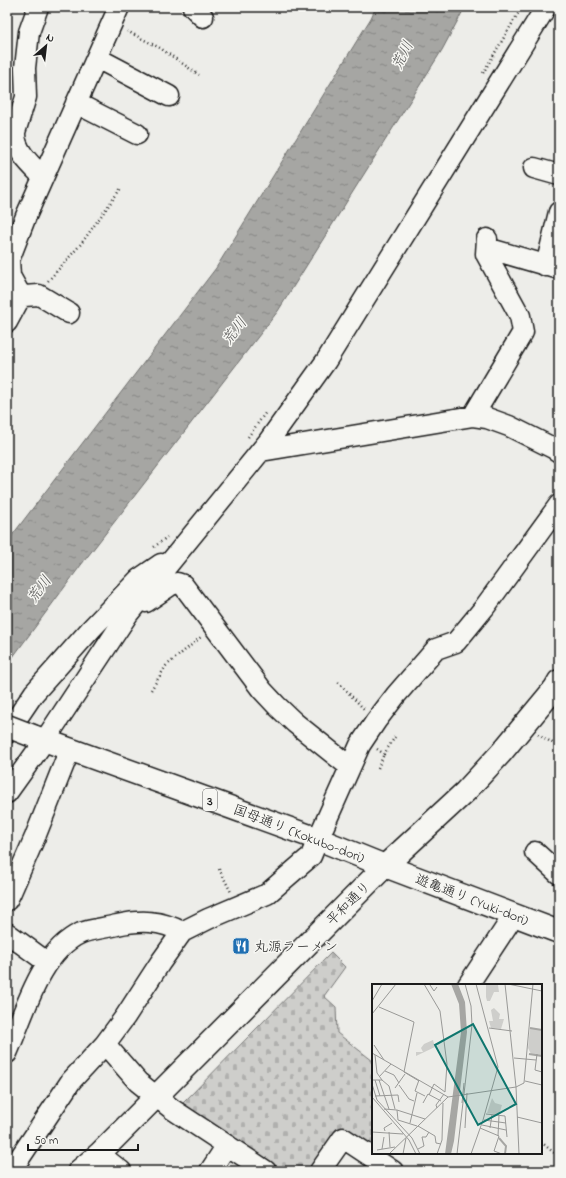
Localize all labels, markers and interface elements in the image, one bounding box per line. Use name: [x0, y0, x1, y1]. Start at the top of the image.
north arrow: [26, 26, 66, 66]
text: N: [43, 29, 57, 47]
water label: 荒川: [386, 37, 420, 74]
water label: 荒川: [217, 313, 253, 350]
water label: 荒川: [22, 571, 58, 608]
road number: 3: [203, 789, 217, 811]
street label: 国母通り (Kokubo-dori): [230, 800, 367, 869]
street label: 遊亀通り (Yuki-dori): [412, 869, 531, 932]
street label: 平和通り: [322, 877, 376, 931]
restaurant icon: 丸源ラーメン: [231, 936, 251, 956]
place label: 丸源ラーメン: [254, 937, 338, 958]
inset map: [372, 984, 542, 1154]
scale bar: [28, 1126, 138, 1152]
text: 50 m: [34, 1132, 58, 1150]

